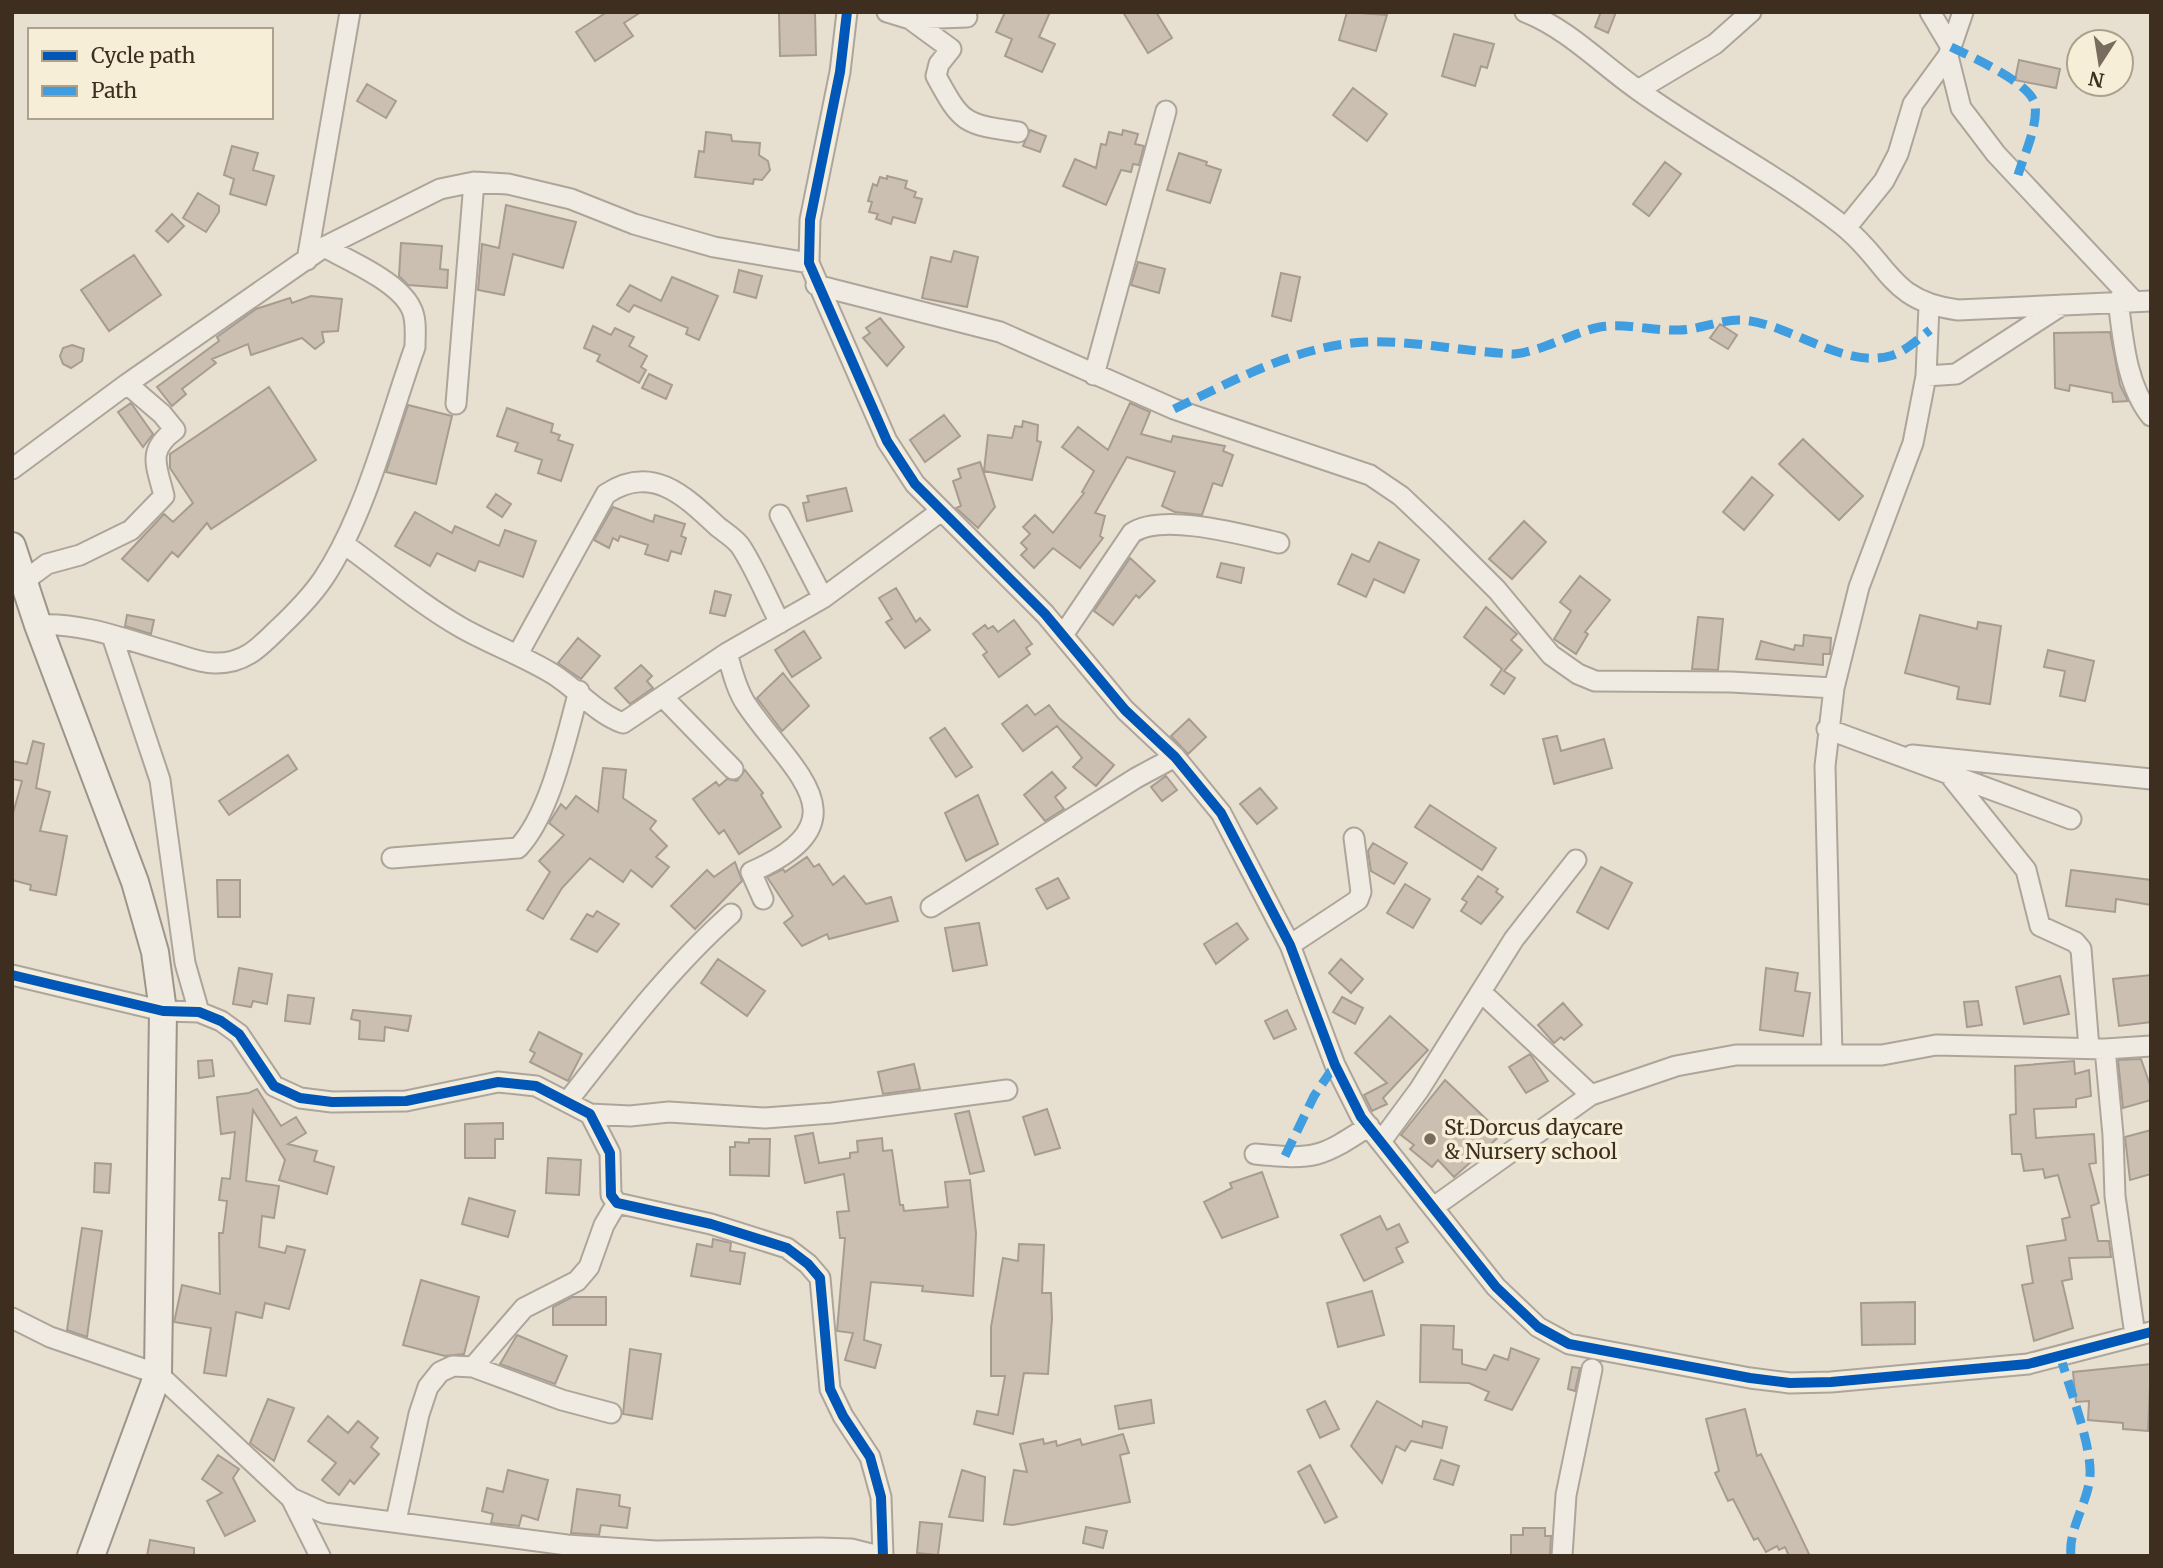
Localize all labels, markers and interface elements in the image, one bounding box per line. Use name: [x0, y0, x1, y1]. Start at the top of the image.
legend: [28, 28, 273, 119]
north arrow: [2065, 28, 2135, 98]
text: Cycle path: [91, 42, 195, 69]
text: N: [2087, 66, 2106, 93]
text: Path: [91, 77, 137, 104]
place label: St.Dorcus daycare & Nursery school: [1444, 1114, 1623, 1165]
marker: St.Dorcus daycare & Nursery school: [1422, 1131, 1438, 1147]

